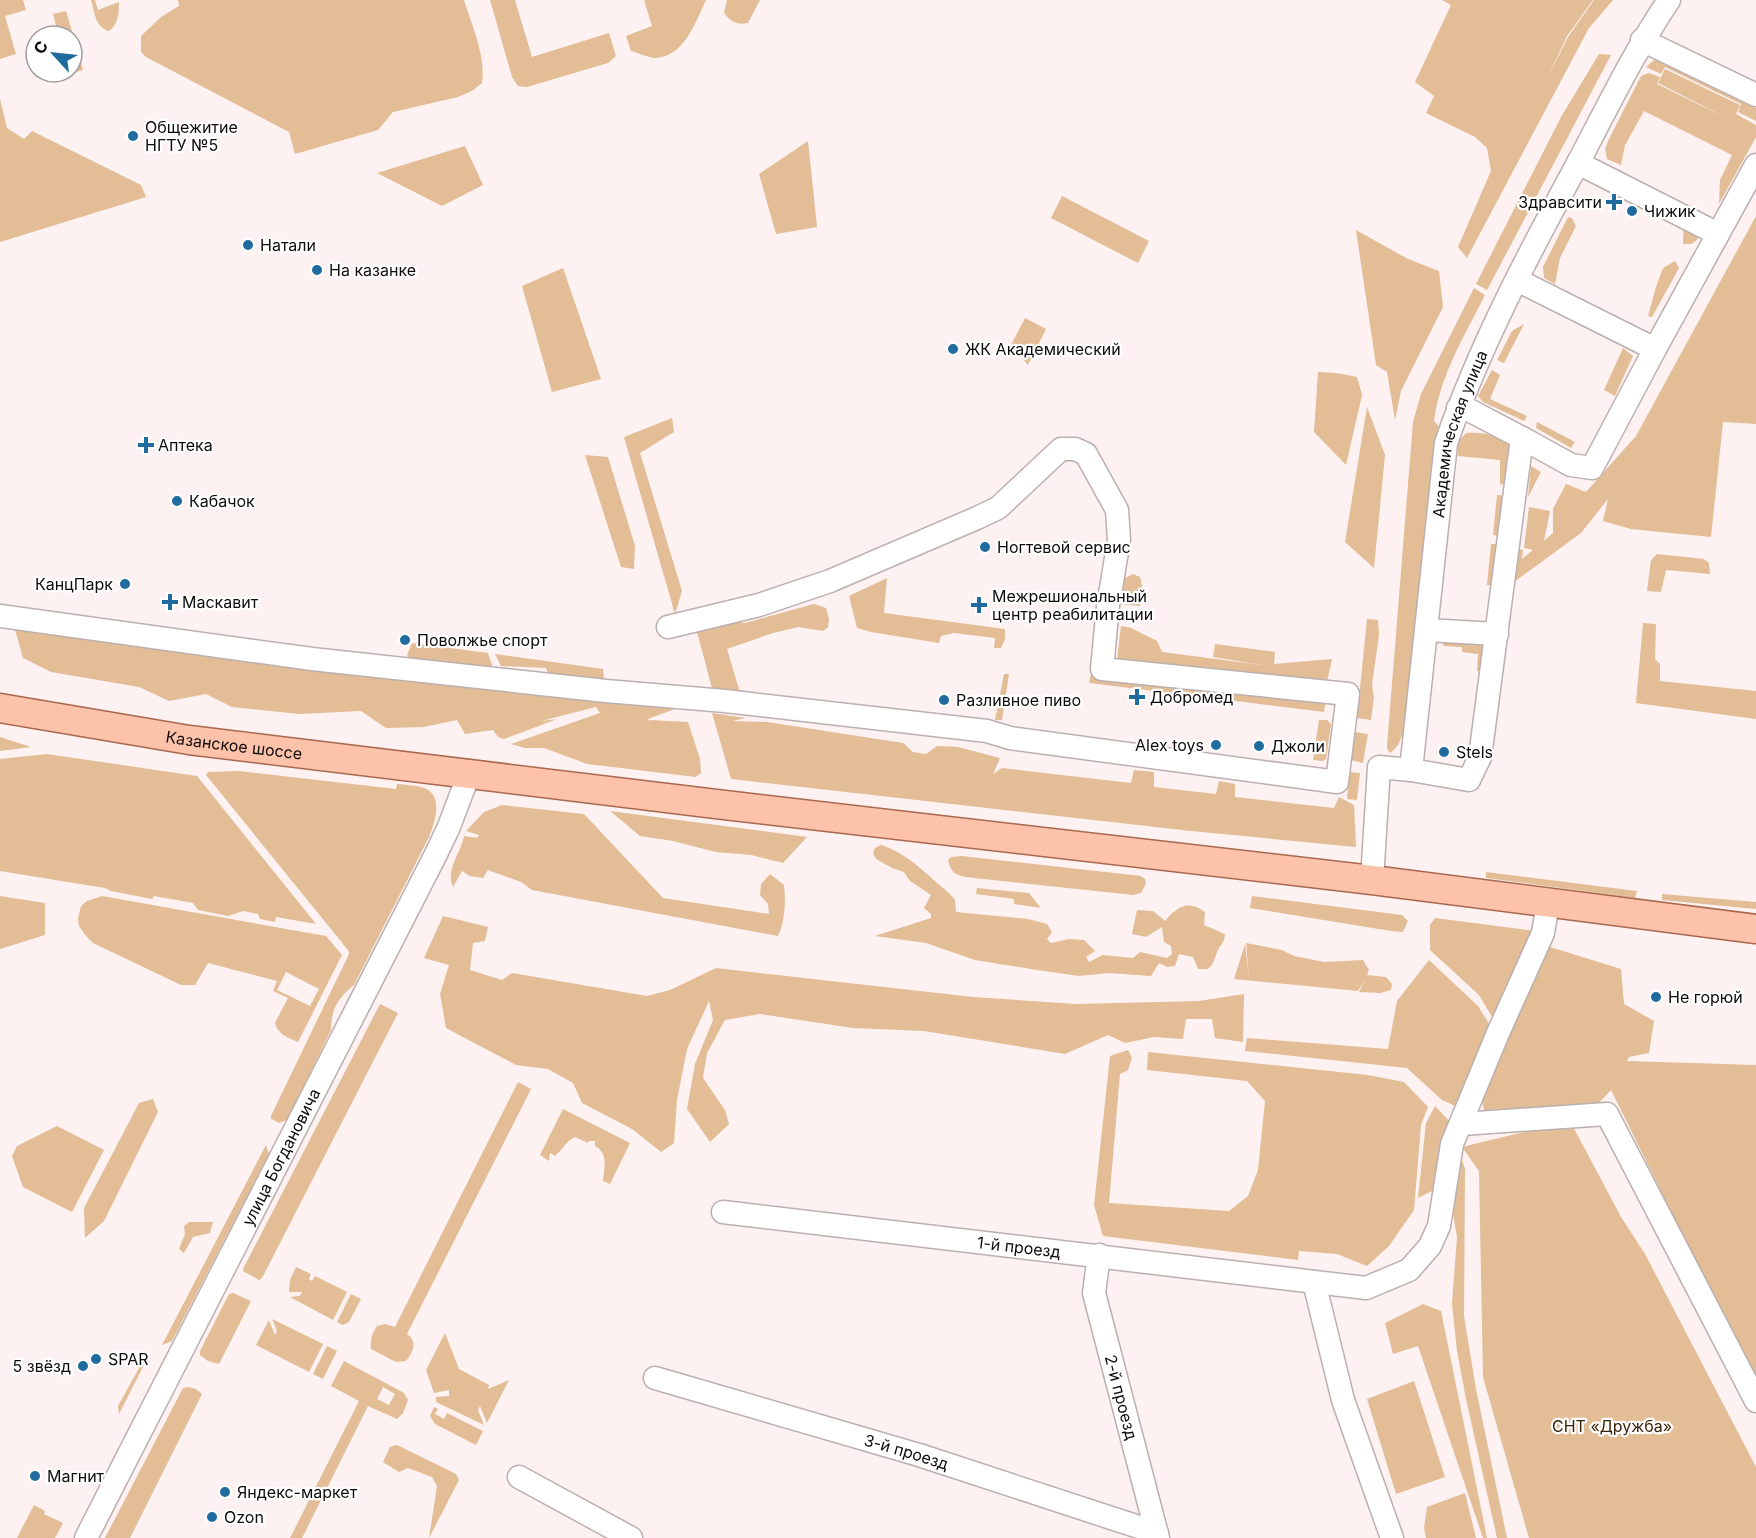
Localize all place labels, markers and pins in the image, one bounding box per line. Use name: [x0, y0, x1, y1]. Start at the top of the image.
place label: Общежитие НГТУ №5: [145, 117, 238, 155]
marker: Общежитие НГТУ №5: [126, 129, 140, 143]
place label: Здравсити: [1518, 192, 1602, 212]
marker: Здравсити: [1607, 195, 1621, 209]
place label: Чижик: [1644, 201, 1696, 221]
marker: Чижик: [1625, 204, 1639, 218]
place label: Натали: [260, 235, 316, 255]
marker: Натали: [241, 238, 255, 252]
place label: На казанке: [329, 260, 416, 280]
marker: На казанке: [310, 263, 324, 277]
place label: ЖК Академический: [965, 339, 1121, 359]
marker: ЖК Академический: [946, 342, 960, 356]
place label: Аптека: [158, 435, 213, 455]
marker: Аптека: [139, 438, 153, 452]
place label: Кабачок: [189, 491, 255, 511]
marker: Кабачок: [170, 494, 184, 508]
place label: Ногтевой сервис: [997, 537, 1131, 557]
marker: Ногтевой сервис: [978, 540, 992, 554]
place label: КанцПарк: [35, 574, 113, 594]
marker: КанцПарк: [118, 577, 132, 591]
place label: Межрешиональный центр реабилитации: [992, 586, 1153, 624]
place label: Маскавит: [182, 592, 259, 612]
marker: Маскавит: [163, 595, 177, 609]
marker: Межрешиональный центр реабилитации: [970, 596, 988, 614]
place label: Поволжье спорт: [417, 630, 548, 650]
marker: Поволжье спорт: [398, 633, 412, 647]
place label: Добромед: [1150, 687, 1233, 707]
marker: Добромед: [1128, 688, 1146, 706]
place label: Разливное пиво: [956, 690, 1081, 710]
marker: Разливное пиво: [937, 693, 951, 707]
place label: Alex toys: [1135, 735, 1204, 755]
place label: Джоли: [1271, 736, 1325, 756]
marker: Alex toys: [1209, 738, 1223, 752]
marker: Джоли: [1252, 739, 1266, 753]
place label: Stels: [1456, 742, 1493, 762]
marker: Stels: [1437, 745, 1451, 759]
place label: Не горюй: [1668, 987, 1743, 1007]
marker: Не горюй: [1649, 990, 1663, 1004]
place label: SPAR: [108, 1349, 149, 1369]
marker: SPAR: [89, 1352, 103, 1366]
place label: 5 звёзд: [13, 1356, 71, 1376]
marker: 5 звёзд: [76, 1359, 90, 1373]
place label: Магнит: [47, 1466, 105, 1486]
marker: Магнит: [28, 1469, 42, 1483]
place label: Яндекс-маркет: [237, 1482, 358, 1502]
marker: Яндекс-маркет: [218, 1485, 232, 1499]
place label: Ozon: [224, 1507, 264, 1527]
marker: Ozon: [205, 1510, 219, 1524]

